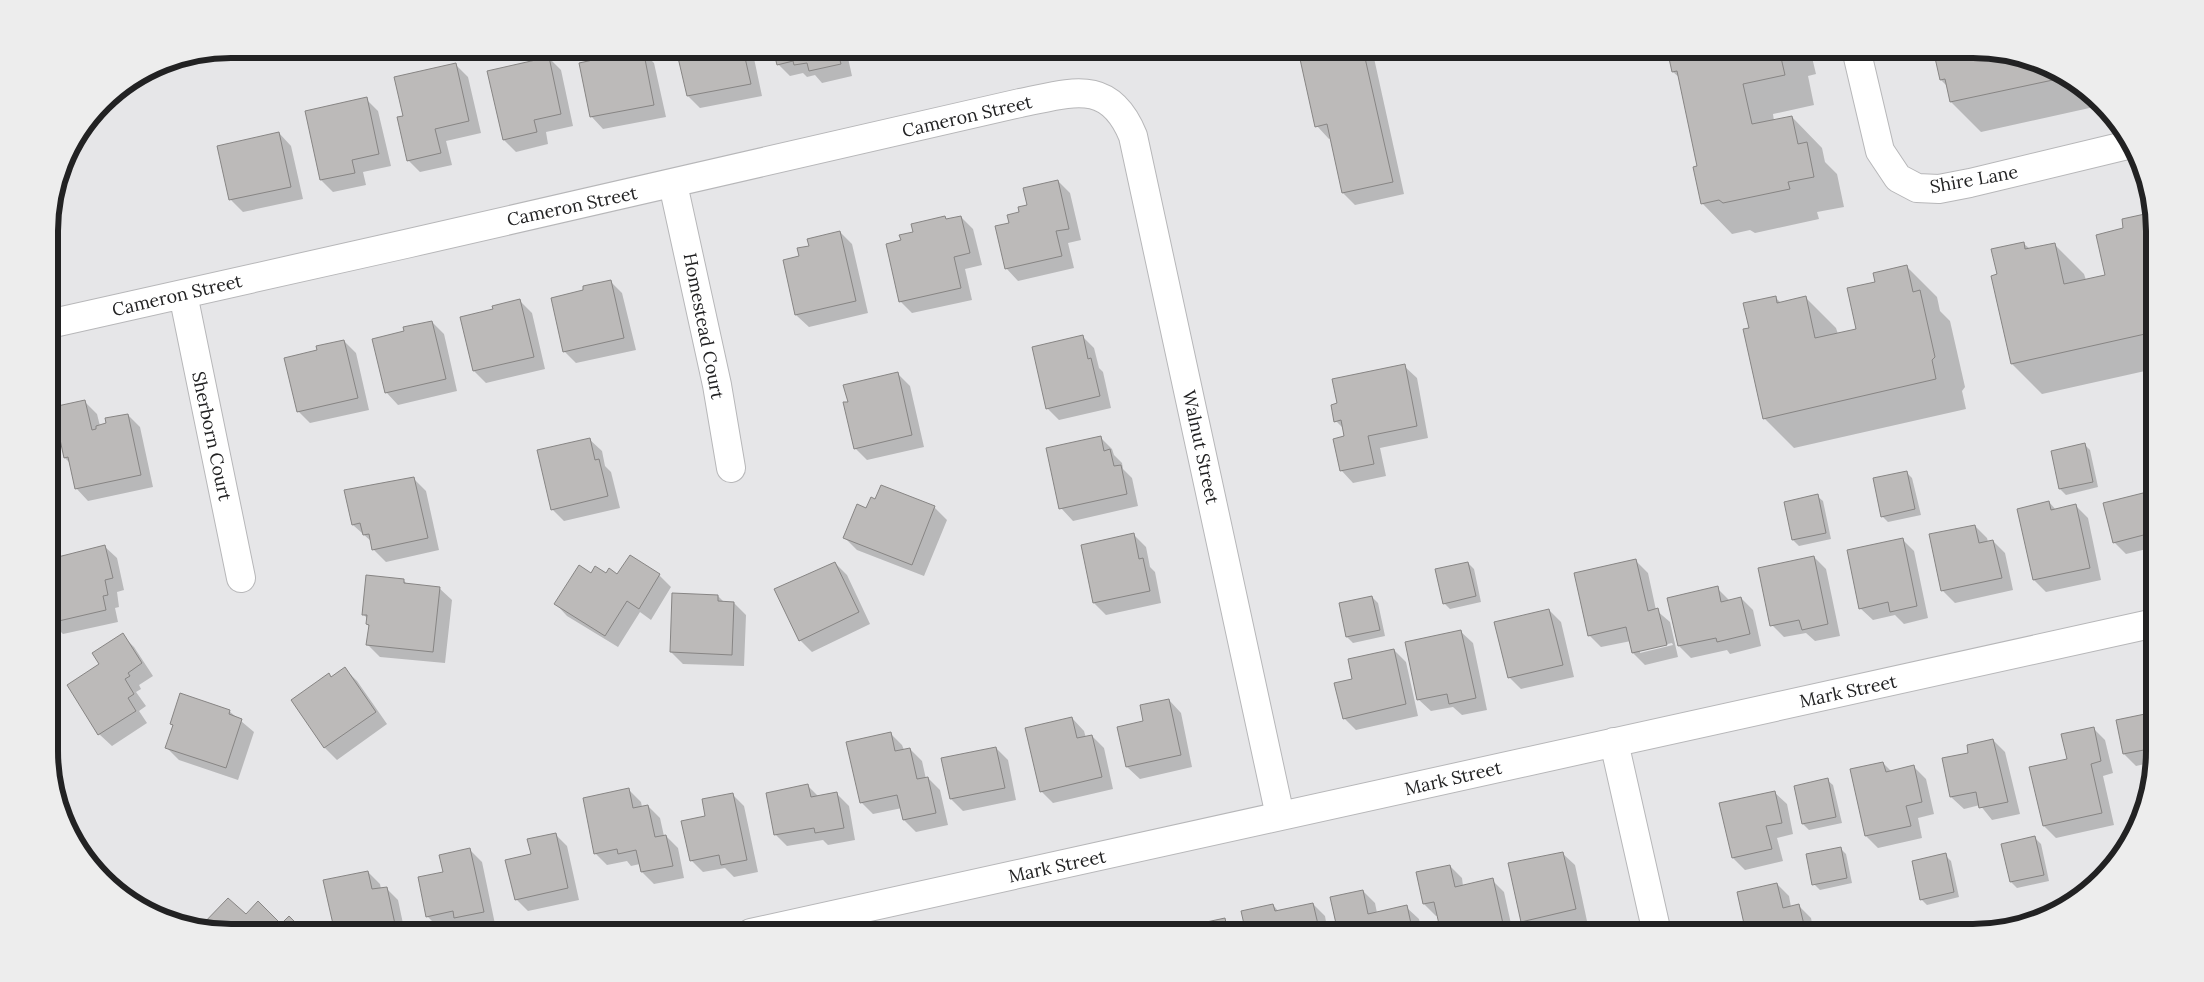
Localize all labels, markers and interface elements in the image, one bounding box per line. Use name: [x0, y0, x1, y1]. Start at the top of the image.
street label: Cameron Street: [900, 90, 1034, 142]
street label: Shire Lane: [1928, 160, 2020, 198]
street label: Cameron Street: [505, 181, 639, 231]
street label: Homestead Court: [679, 251, 729, 401]
street label: Cameron Street: [110, 269, 244, 321]
street label: Sherborn Court: [187, 369, 237, 503]
street label: Walnut Street: [1178, 388, 1224, 506]
street label: Mark Street: [1797, 669, 1899, 713]
street label: Mark Street: [1402, 756, 1504, 800]
street label: Mark Street: [1006, 844, 1108, 888]

